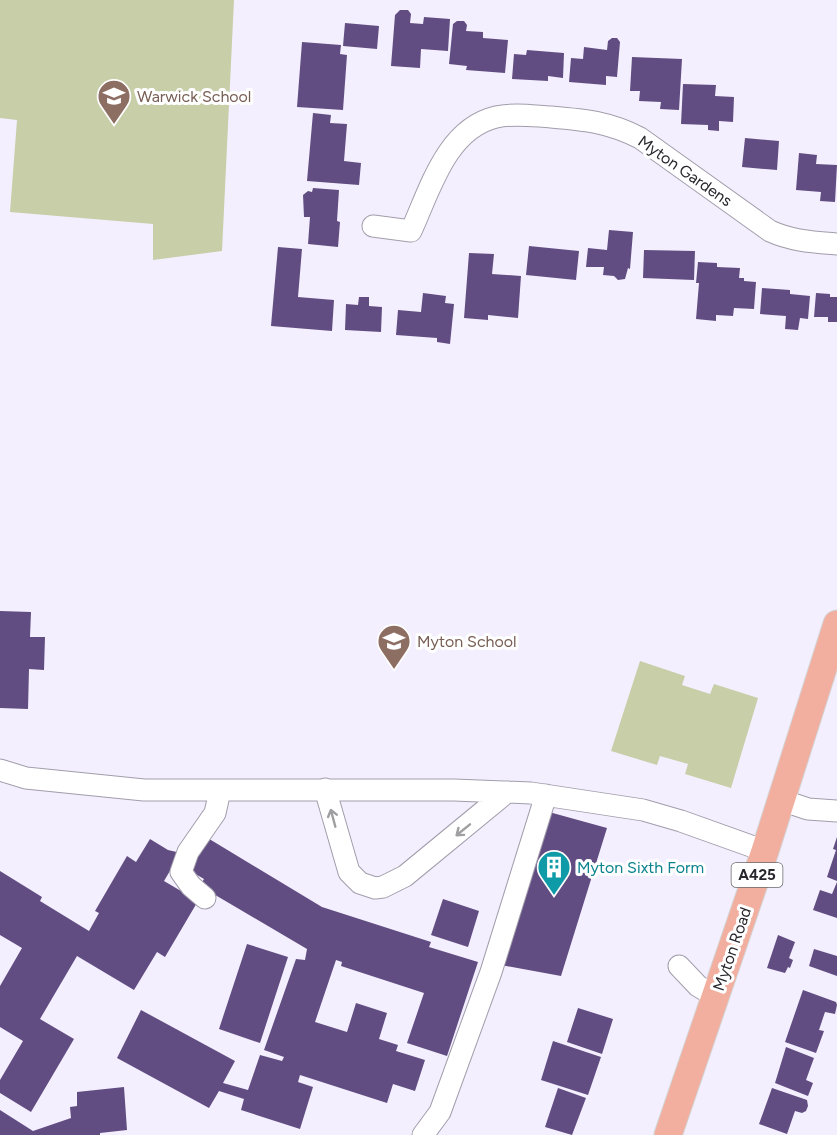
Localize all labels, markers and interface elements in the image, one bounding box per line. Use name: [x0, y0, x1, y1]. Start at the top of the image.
school or university icon: Warwick School: [96, 78, 132, 125]
place label: Warwick School: [137, 87, 251, 106]
street label: Myton Gardens: [634, 132, 736, 210]
school or university icon: Myton School: [376, 623, 412, 670]
place label: Myton School: [417, 632, 517, 651]
one-way arrow: [326, 808, 338, 827]
one-way arrow: [456, 823, 471, 837]
building icon: Myton Sixth Form: [536, 849, 572, 896]
place label: Myton Sixth Form: [577, 858, 704, 877]
road number: A425: [732, 863, 783, 887]
street label: Myton Road: [709, 905, 755, 993]

